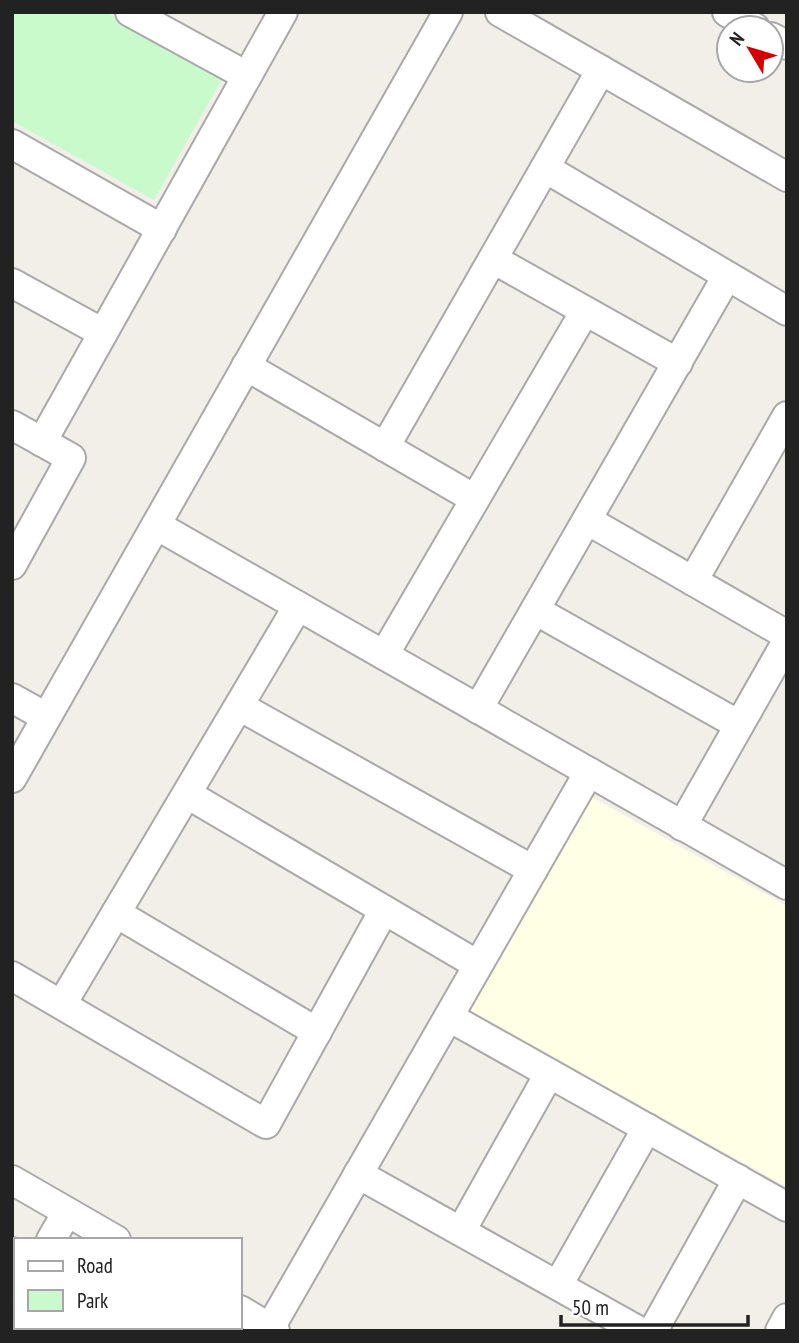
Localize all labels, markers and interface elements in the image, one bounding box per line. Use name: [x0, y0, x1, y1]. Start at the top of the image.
north arrow: [715, 14, 785, 84]
text: N: [724, 27, 749, 50]
legend: [14, 1238, 242, 1329]
text: Road: [77, 1252, 113, 1279]
scale bar: [561, 1284, 748, 1328]
text: Park: [77, 1287, 108, 1314]
text: 50 m: [572, 1294, 609, 1321]

